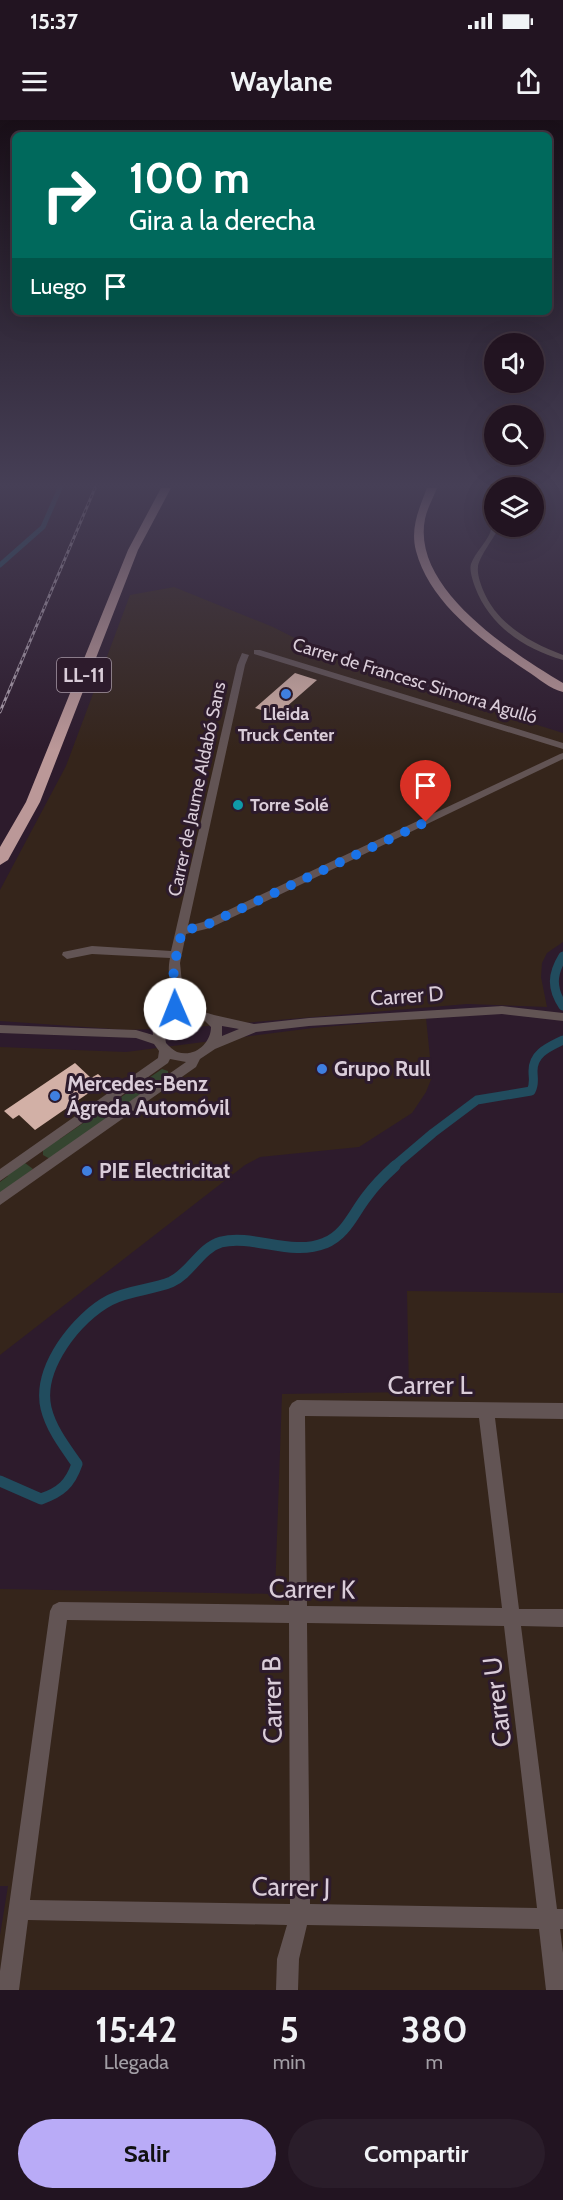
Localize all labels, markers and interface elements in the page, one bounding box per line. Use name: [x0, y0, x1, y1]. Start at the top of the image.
text: 15:37: [30, 8, 78, 35]
icon: menu: [18, 65, 51, 98]
text: Waylane: [231, 65, 332, 98]
icon: share: [512, 65, 545, 98]
text: 100 m: [129, 152, 250, 204]
icon: right: [30, 156, 108, 234]
text: Gira a la derecha: [129, 204, 315, 237]
icon: arrive: [99, 270, 132, 303]
text: Luego: [30, 273, 87, 300]
map controls: [484, 333, 544, 537]
button: sound: [484, 333, 544, 393]
button: search: [484, 405, 544, 465]
button: layers: [484, 477, 544, 537]
street label: Carrer de Francesc Simorra Agulló: [290, 633, 540, 729]
road number: LL-11: [57, 658, 111, 692]
street label: Carrer de Jaume Aldabó Sans: [163, 680, 231, 898]
marker: Lleida Truck Center: [279, 687, 293, 701]
place label: Lleida Truck Center: [238, 703, 334, 746]
pin: [400, 760, 451, 822]
icon: arrive: [409, 769, 442, 802]
place label: Torre Solé: [250, 794, 329, 816]
marker: Torre Solé: [231, 798, 245, 812]
position arrow: [143, 977, 207, 1041]
street label: Carrer D: [369, 980, 444, 1011]
place label: Grupo Rull: [334, 1056, 431, 1081]
marker: Grupo Rull: [315, 1062, 329, 1076]
place label: Mercedes-Benz Ágreda Automóvil: [67, 1071, 230, 1120]
marker: Mercedes-Benz Ágreda Automóvil: [48, 1089, 62, 1103]
place label: PIE Electricitat: [99, 1158, 230, 1183]
marker: PIE Electricitat: [80, 1164, 94, 1178]
street label: Carrer L: [388, 1369, 473, 1401]
street label: Carrer K: [268, 1572, 356, 1606]
street label: Carrer U: [476, 1655, 518, 1749]
street label: Carrer B: [255, 1656, 289, 1744]
street label: Carrer J: [251, 1870, 331, 1904]
text: 15:42: [95, 2007, 177, 2051]
text: 5: [280, 2007, 299, 2051]
text: 380: [401, 2007, 468, 2051]
text: Llegada: [104, 2050, 169, 2074]
text: min: [273, 2050, 306, 2074]
text: m: [426, 2050, 443, 2074]
button: Salir: [18, 2119, 276, 2188]
button: Compartir: [288, 2119, 545, 2188]

